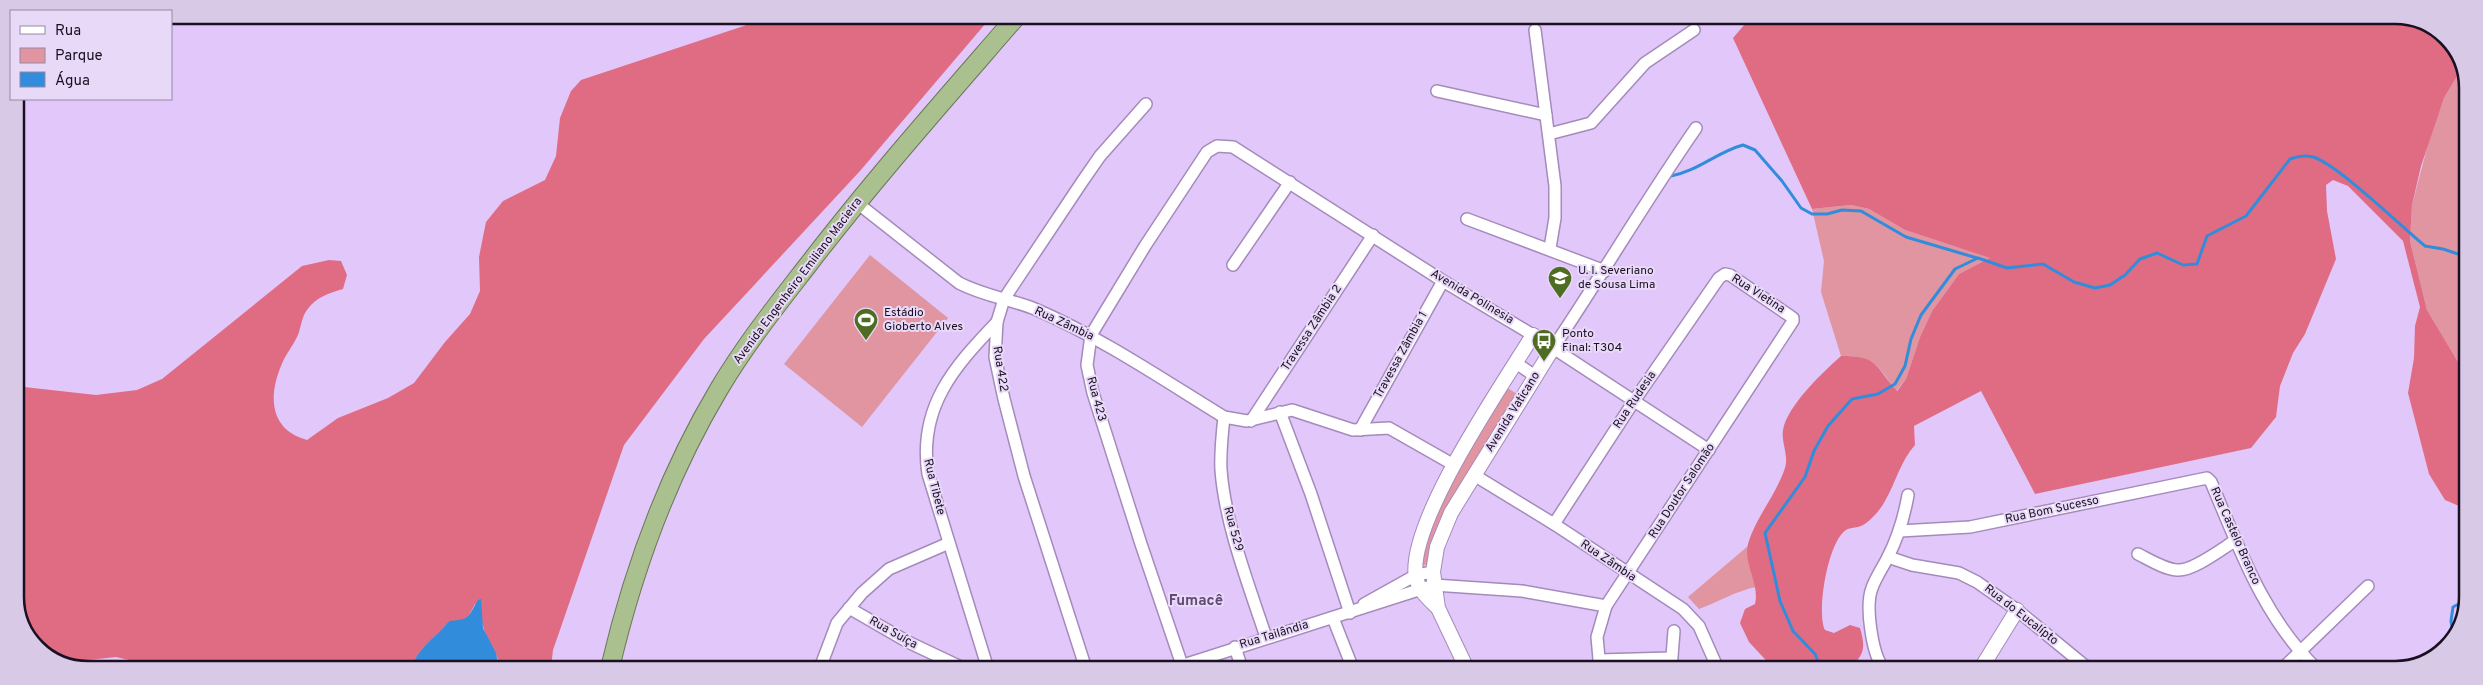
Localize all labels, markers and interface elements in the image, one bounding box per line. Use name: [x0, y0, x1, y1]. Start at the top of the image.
legend: [10, 10, 172, 100]
text: Rua: [55, 22, 81, 41]
text: Parque: [55, 47, 103, 66]
text: Água: [55, 71, 90, 91]
street label: Avenida Engenheiro Emiliano Macieira: [730, 194, 866, 368]
place label: U. I. Severiano de Sousa Lima: [1578, 263, 1655, 293]
school or university icon: U. I. Severiano de Sousa Lima: [1547, 265, 1573, 299]
street label: Avenida Polinesia: [1427, 266, 1517, 328]
street label: Rua Vietina: [1728, 271, 1788, 317]
street label: Travessa Zâmbia 2: [1278, 282, 1346, 374]
street label: Rua Zâmbia: [1032, 303, 1096, 345]
place label: Estádio Gioberto Alves: [884, 305, 963, 335]
sports icon: Estádio Gioberto Alves: [853, 307, 879, 341]
street label: Travessa Zâmbia 1: [1370, 309, 1432, 401]
place label: Ponto Final: T304: [1562, 326, 1622, 356]
bus stop icon: Ponto Final: T304: [1531, 328, 1557, 362]
street label: Rua 422: [989, 345, 1011, 393]
street label: Rua Rudesia: [1610, 368, 1660, 432]
street label: Avenida Vaticano: [1482, 369, 1544, 455]
street label: Rua 423: [1082, 375, 1110, 423]
street label: Rua Doutor Salomão: [1645, 440, 1719, 542]
street label: Rua Tibete: [919, 457, 949, 517]
street label: Rua Castelo Branco: [2206, 485, 2264, 588]
street label: Rua Bom Sucesso: [2004, 492, 2101, 528]
street label: Rua 529: [1219, 505, 1247, 553]
street label: Rua Zâmbia: [1577, 536, 1639, 586]
street label: Rua do Eucalípto: [1981, 581, 2062, 649]
district label: Fumacê: [1169, 592, 1223, 611]
street label: Rua Suíça: [866, 613, 920, 653]
street label: Rua Tailândia: [1238, 617, 1310, 653]

